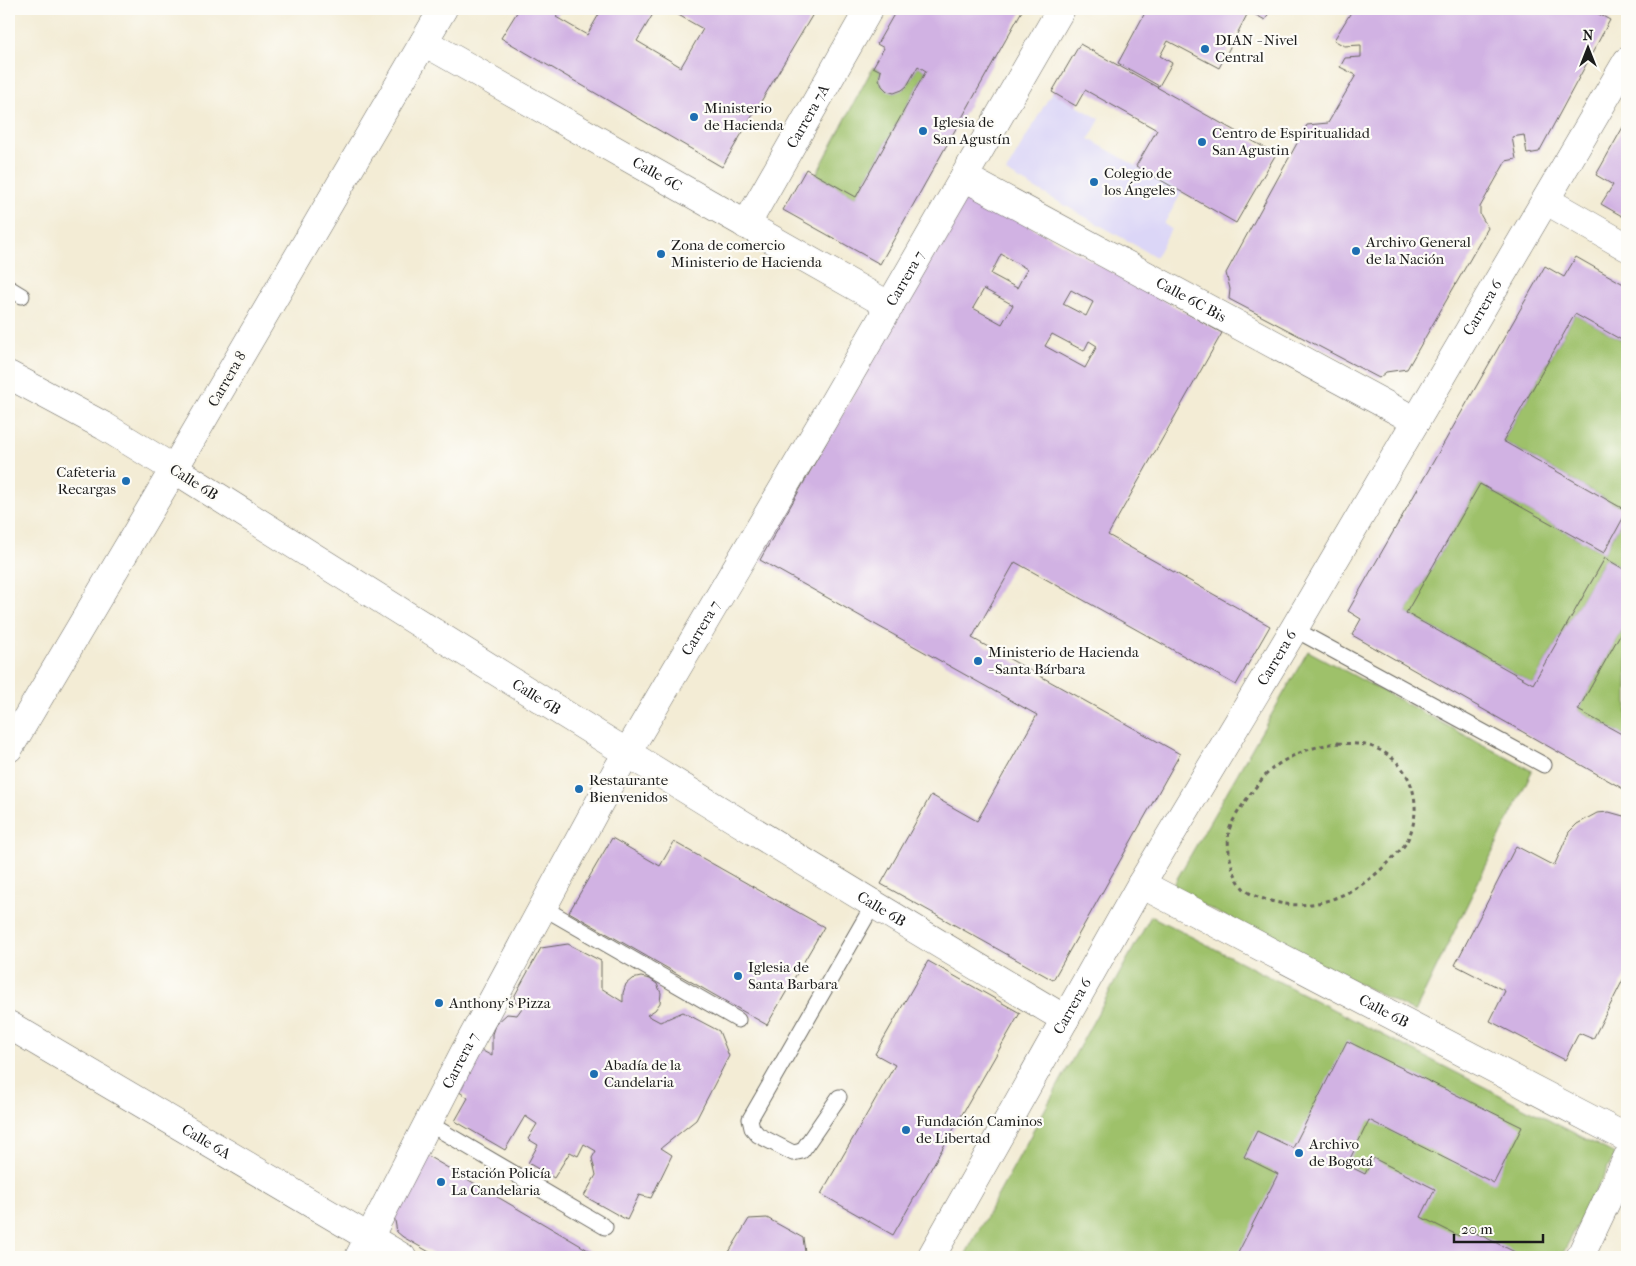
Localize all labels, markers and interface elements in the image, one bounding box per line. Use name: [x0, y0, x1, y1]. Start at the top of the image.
north arrow: [1564, 22, 1614, 72]
text: N: [1583, 27, 1594, 44]
place label: DIAN - Nivel Central: [1215, 31, 1298, 66]
marker: DIAN - Nivel Central: [1199, 43, 1211, 55]
street label: Carrera 7A: [783, 81, 833, 152]
place label: Ministerio de Hacienda: [704, 99, 785, 134]
marker: Ministerio de Hacienda: [688, 111, 700, 123]
place label: Iglesia de San Agustín: [933, 113, 1010, 148]
place label: Centro de Espiritualidad San Agustin: [1212, 124, 1371, 159]
marker: Iglesia de San Agustín: [917, 125, 929, 137]
marker: Centro de Espiritualidad San Agustin: [1196, 136, 1208, 148]
street label: Calle 6C: [629, 153, 685, 195]
place label: Colegio de los Ángeles: [1103, 164, 1176, 199]
marker: Colegio de los Ángeles: [1088, 176, 1100, 188]
place label: Archivo General de la Nación: [1365, 233, 1471, 268]
place label: Zona de comercio Ministerio de Hacienda: [671, 236, 823, 271]
marker: Archivo General de la Nación: [1350, 245, 1362, 257]
marker: Zona de comercio Ministerio de Hacienda: [655, 248, 667, 260]
street label: Carrera 7: [882, 248, 928, 309]
street label: Calle 6C Bis: [1153, 273, 1230, 326]
street label: Carrera 6: [1459, 276, 1506, 339]
street label: Carrera 8: [204, 348, 250, 410]
street label: Calle 6B: [166, 460, 222, 504]
place label: Cafeteria Recargas: [56, 463, 117, 498]
marker: Cafeteria Recargas: [120, 475, 132, 487]
street label: Carrera 7: [678, 597, 724, 659]
street label: Carrera 6: [1253, 626, 1301, 689]
place label: Ministerio de Hacienda - Santa Bárbara: [988, 643, 1140, 678]
marker: Ministerio de Hacienda - Santa Bárbara: [972, 655, 984, 667]
street label: Calle 6B: [509, 675, 564, 718]
place label: Restaurante Bienvenidos: [589, 771, 669, 806]
marker: Restaurante Bienvenidos: [573, 783, 585, 795]
street label: Calle 6B: [854, 887, 909, 931]
place label: Iglesia de Santa Barbara: [748, 958, 839, 993]
marker: Iglesia de Santa Barbara: [732, 970, 744, 982]
street label: Carrera 6: [1049, 974, 1096, 1037]
street label: Calle 6B: [1356, 990, 1412, 1031]
place label: Anthony's Pizza: [448, 994, 552, 1012]
marker: Anthony's Pizza: [433, 997, 445, 1009]
street label: Carrera 7: [438, 1029, 482, 1092]
place label: Abadía de la Candelaria: [603, 1056, 682, 1091]
marker: Abadía de la Candelaria: [588, 1068, 600, 1080]
place label: Fundación Caminos de Libertad: [916, 1112, 1043, 1147]
street label: Calle 6A: [178, 1120, 234, 1163]
marker: Fundación Caminos de Libertad: [900, 1124, 912, 1136]
place label: Archivo de Bogotá: [1308, 1135, 1374, 1170]
marker: Archivo de Bogotá: [1293, 1147, 1305, 1159]
place label: Estación Policía La Candelaria: [451, 1164, 552, 1199]
marker: Estación Policía La Candelaria: [435, 1176, 447, 1188]
scale bar: [1454, 1211, 1542, 1243]
text: 20 m: [1461, 1220, 1493, 1238]

